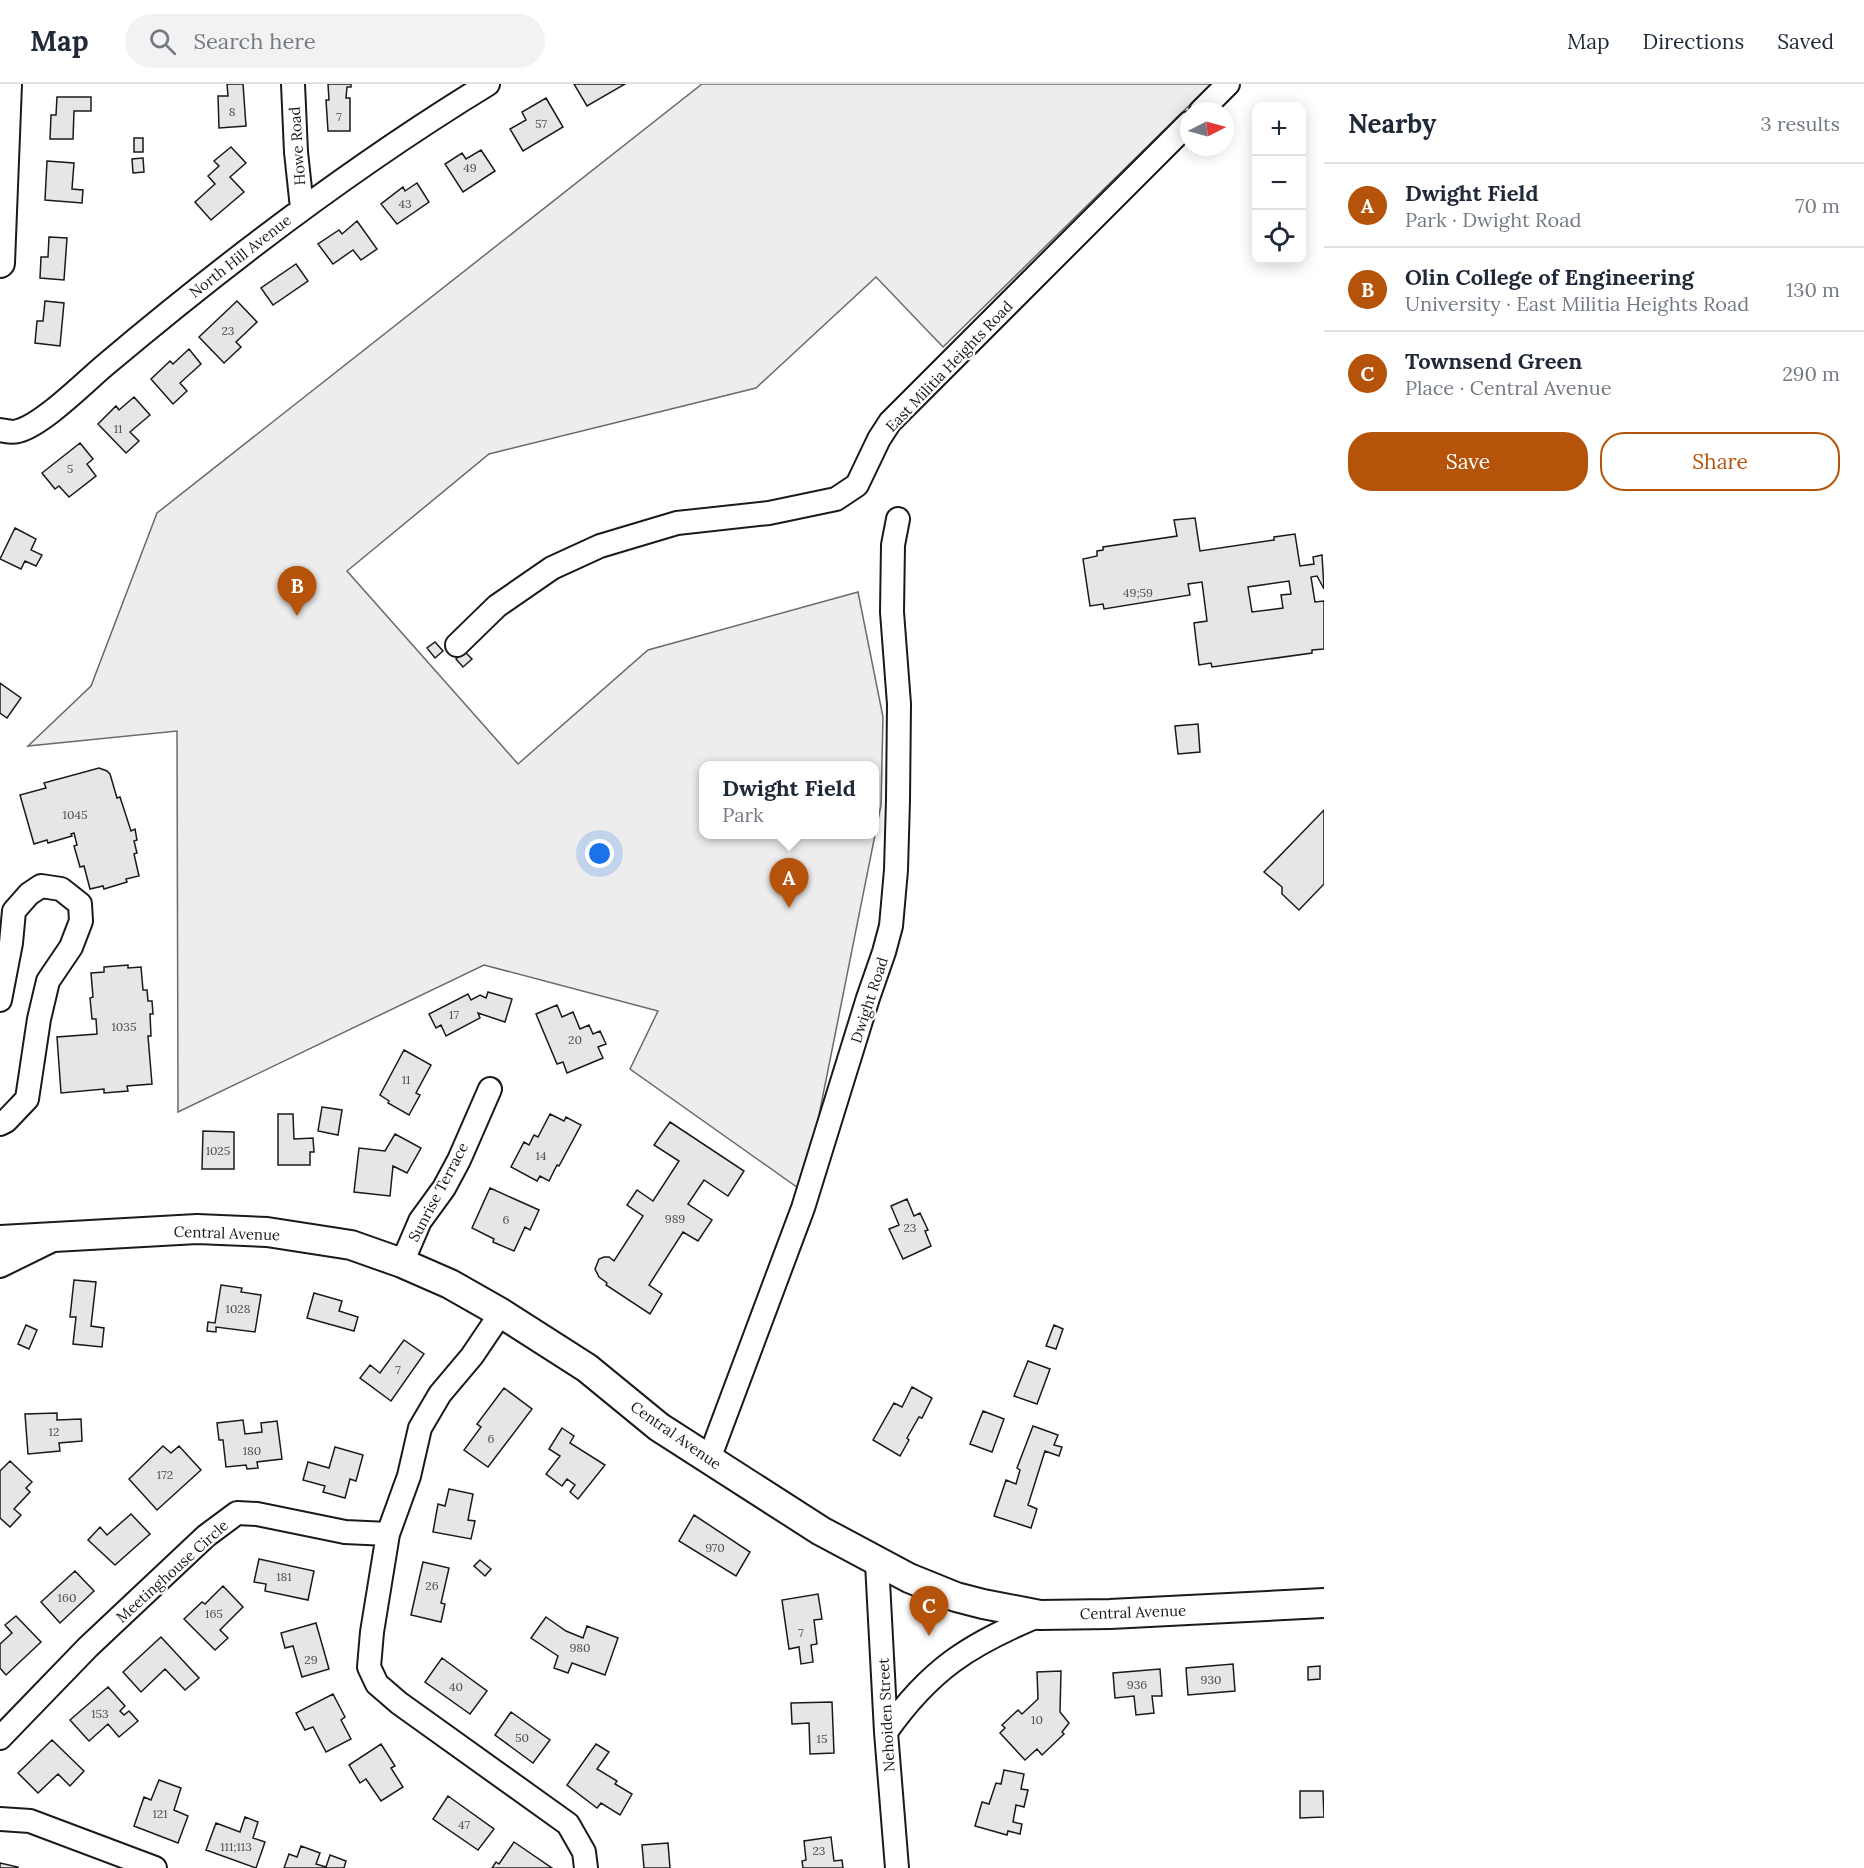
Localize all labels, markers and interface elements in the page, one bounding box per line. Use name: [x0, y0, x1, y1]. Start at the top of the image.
search box: [125, 14, 545, 68]
text: Map: [30, 23, 89, 59]
icon: search: [146, 25, 179, 58]
text: Search here: [194, 27, 316, 55]
text: Map: [1567, 28, 1610, 55]
text: Directions: [1643, 28, 1744, 55]
text: Saved: [1777, 28, 1834, 55]
north arrow: [1180, 102, 1234, 156]
map controls: [1252, 102, 1306, 264]
button: +: [1252, 102, 1306, 156]
house number: 8: [229, 104, 236, 119]
street label: Howe Road: [285, 106, 309, 186]
text: Nearby: [1348, 107, 1436, 140]
house number: 7: [336, 109, 342, 124]
text: 3 results: [1761, 111, 1840, 136]
house number: 57: [535, 116, 548, 131]
button: −: [1252, 156, 1306, 210]
house number: 49: [463, 160, 477, 175]
text: Dwight Field: [1405, 179, 1539, 207]
text: A: [1361, 193, 1374, 218]
text: 70 m: [1795, 193, 1840, 218]
house number: 43: [398, 196, 412, 211]
text: Park · Dwight Road: [1405, 207, 1581, 232]
street label: North Hill Avenue: [185, 210, 295, 302]
button: locate: [1252, 210, 1306, 264]
text: Olin College of Engineering: [1405, 263, 1694, 291]
text: B: [1361, 277, 1374, 302]
text: 130 m: [1786, 277, 1840, 302]
text: University · East Militia Heights Road: [1405, 291, 1749, 316]
street label: East Militia Heights Road: [881, 297, 1017, 435]
house number: 23: [222, 323, 235, 338]
text: Townsend Green: [1405, 347, 1582, 375]
text: C: [1361, 361, 1374, 386]
text: 290 m: [1782, 361, 1840, 386]
text: Place · Central Avenue: [1405, 375, 1612, 400]
house number: 11: [114, 421, 122, 436]
button: Save: [1348, 432, 1588, 491]
button: Share: [1600, 432, 1840, 491]
house number: 5: [67, 461, 73, 476]
pin: B: [278, 566, 316, 616]
house number: 49;59: [1123, 585, 1153, 600]
popup: [699, 761, 879, 839]
text: Dwight Field: [722, 774, 856, 802]
text: Park: [722, 802, 764, 827]
house number: 1045: [63, 807, 87, 822]
your location: [585, 839, 614, 868]
pin: A: [770, 858, 808, 908]
street label: Dwight Road: [846, 954, 892, 1045]
house number: 17: [449, 1007, 459, 1022]
house number: 1035: [111, 1019, 137, 1034]
house number: 20: [568, 1032, 582, 1047]
house number: 11: [402, 1072, 410, 1087]
street label: Sunrise Terrace: [404, 1139, 472, 1245]
house number: 1025: [206, 1143, 230, 1158]
house number: 14: [536, 1148, 547, 1163]
house number: 989: [665, 1211, 685, 1226]
house number: 6: [503, 1212, 510, 1227]
house number: 23: [904, 1220, 917, 1235]
street label: Central Avenue: [173, 1222, 281, 1244]
house number: 1028: [226, 1301, 251, 1316]
house number: 7: [395, 1362, 401, 1377]
street label: Central Avenue: [627, 1397, 725, 1473]
house number: 12: [49, 1424, 59, 1439]
house number: 6: [488, 1431, 495, 1446]
house number: 180: [243, 1443, 261, 1458]
house number: 172: [157, 1467, 173, 1482]
street label: Meetinghouse Circle: [112, 1516, 232, 1626]
house number: 970: [705, 1540, 725, 1555]
house number: 181: [276, 1569, 292, 1584]
house number: 26: [425, 1578, 439, 1593]
pin: C: [910, 1586, 948, 1636]
house number: 160: [58, 1590, 76, 1605]
street label: Central Avenue: [1079, 1601, 1187, 1623]
house number: 165: [205, 1606, 223, 1621]
house number: 7: [798, 1625, 804, 1640]
house number: 980: [569, 1640, 591, 1655]
house number: 29: [304, 1652, 318, 1667]
street label: Nehoiden Street: [874, 1657, 898, 1772]
house number: 930: [1200, 1672, 1222, 1687]
house number: 936: [1127, 1677, 1147, 1692]
house number: 40: [449, 1679, 463, 1694]
house number: 153: [91, 1706, 109, 1721]
house number: 10: [1031, 1712, 1043, 1727]
house number: 50: [515, 1730, 529, 1745]
house number: 15: [817, 1731, 827, 1746]
house number: 121: [152, 1806, 168, 1821]
house number: 47: [458, 1817, 470, 1832]
house number: 111;113: [220, 1839, 252, 1854]
house number: 23: [813, 1843, 826, 1858]

